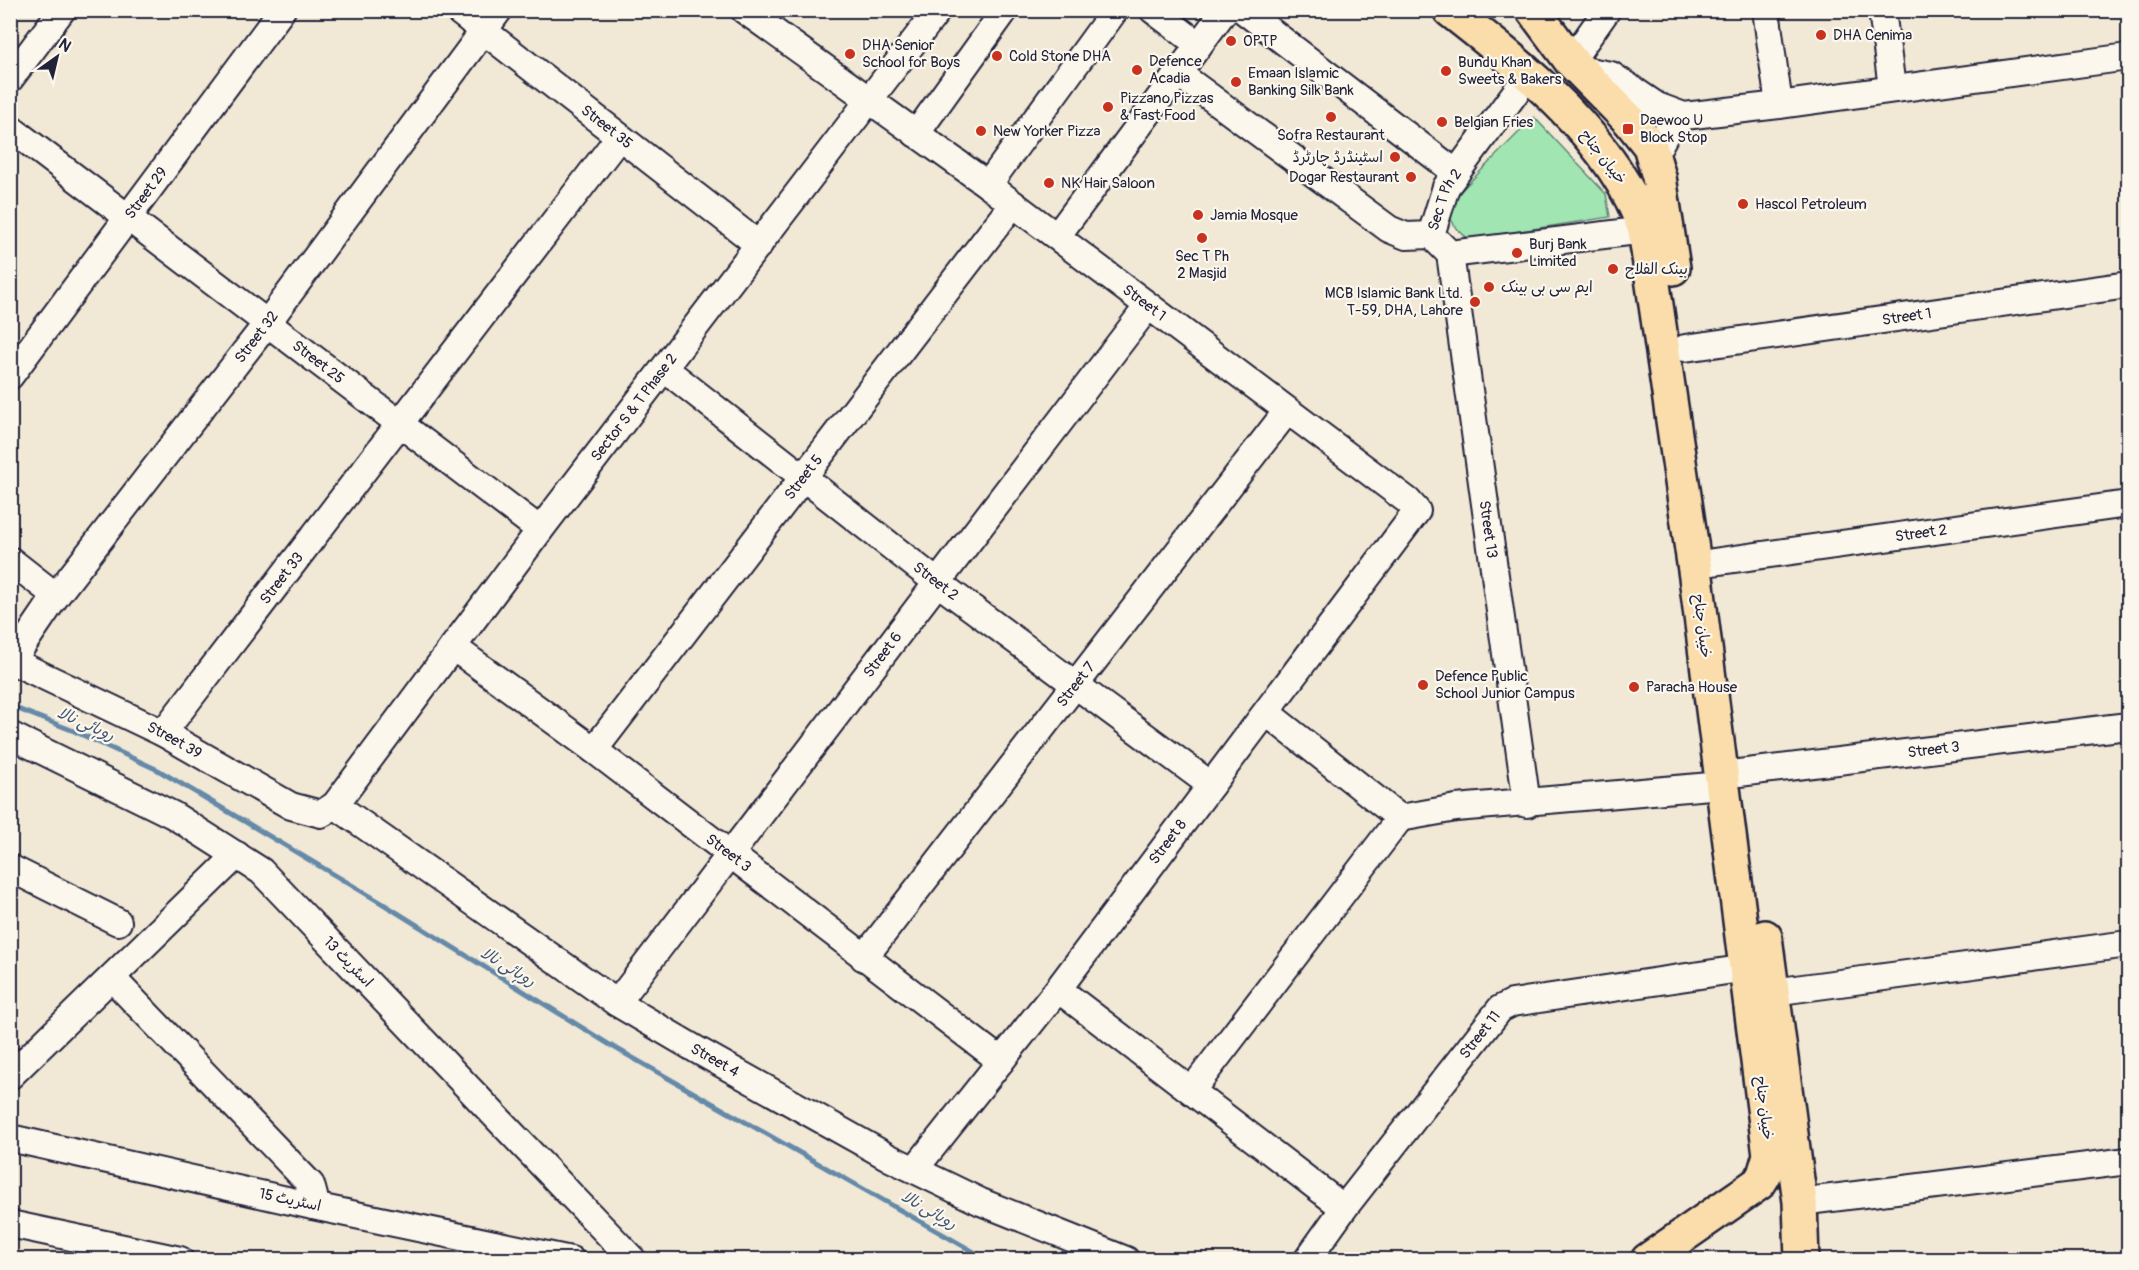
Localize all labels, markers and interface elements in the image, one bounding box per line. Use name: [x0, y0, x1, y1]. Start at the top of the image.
place label: DHA Cenima: [1833, 26, 1912, 45]
north arrow: [27, 27, 87, 87]
marker: DHA Cenima: [1814, 28, 1828, 42]
place label: OPTP: [1243, 32, 1277, 51]
text: N: [55, 34, 75, 57]
marker: OPTP: [1224, 34, 1238, 48]
place label: DHA Senior School for Boys: [862, 36, 960, 72]
marker: DHA Senior School for Boys: [843, 47, 857, 61]
place label: Cold Stone DHA: [1009, 47, 1111, 66]
marker: Cold Stone DHA: [990, 49, 1004, 63]
place label: Defence Acadia: [1149, 52, 1202, 88]
place label: Bundu Khan Sweets & Bakers: [1458, 53, 1562, 89]
marker: Defence Acadia: [1130, 63, 1144, 77]
place label: Emaan Islamic Banking Silk Bank: [1248, 64, 1355, 100]
marker: Bundu Khan Sweets & Bakers: [1439, 64, 1453, 78]
marker: Emaan Islamic Banking Silk Bank: [1229, 75, 1243, 89]
place label: Pizzano Pizzas & Fast Food: [1120, 89, 1214, 125]
marker: Pizzano Pizzas & Fast Food: [1101, 100, 1115, 114]
street label: Street 35: [577, 101, 637, 153]
marker: Sofra Restaurant: [1324, 110, 1338, 124]
place label: Daewoo U Block Stop: [1640, 111, 1707, 147]
place label: Belgian Fries: [1454, 113, 1533, 132]
marker: Belgian Fries: [1435, 115, 1449, 129]
place label: New Yorker Pizza: [993, 122, 1101, 141]
marker: Daewoo U Block Stop: [1621, 122, 1635, 136]
marker: New Yorker Pizza: [974, 124, 988, 138]
place label: Sofra Restaurant: [1277, 126, 1386, 145]
street label: خیبان جناح: [1576, 126, 1630, 188]
place label: اسٹینڈرڈ چارٹرڈ: [1293, 148, 1383, 167]
marker: اسٹینڈرڈ چارٹرڈ: [1388, 150, 1402, 164]
street label: Street 29: [120, 163, 172, 223]
street label: Sec T Ph 2: [1423, 165, 1466, 233]
place label: Dogar Restaurant: [1289, 168, 1400, 187]
marker: Dogar Restaurant: [1404, 170, 1418, 184]
place label: NK Hair Saloon: [1061, 174, 1155, 193]
marker: NK Hair Saloon: [1042, 176, 1056, 190]
place label: Hascol Petroleum: [1755, 195, 1867, 214]
marker: Hascol Petroleum: [1736, 197, 1750, 211]
place label: Jamia Mosque: [1210, 206, 1299, 225]
marker: Jamia Mosque: [1191, 208, 1205, 222]
marker: Sec T Ph 2 Masjid: [1195, 231, 1209, 245]
place label: Burj Bank Limited: [1529, 235, 1588, 271]
marker: Burj Bank Limited: [1510, 246, 1524, 260]
place label: Sec T Ph 2 Masjid: [1175, 247, 1229, 283]
place label: بینک الفلاح: [1625, 260, 1688, 279]
marker: بینک الفلاح: [1606, 262, 1620, 276]
place label: ایم سی بی بینک: [1501, 278, 1593, 298]
street label: Street 1: [1119, 280, 1170, 325]
marker: ایم سی بی بینک: [1482, 280, 1496, 294]
place label: MCB Islamic Bank Ltd. T-59, DHA, Lahore: [1325, 284, 1464, 320]
marker: MCB Islamic Bank Ltd. T-59, DHA, Lahore: [1468, 295, 1482, 309]
street label: Street 1: [1881, 304, 1933, 329]
street label: Street 32: [230, 307, 282, 367]
street label: Street 25: [288, 336, 348, 388]
street label: Sector S & T Phase 2: [587, 350, 681, 465]
street label: Street 5: [780, 451, 827, 504]
street label: Street 13: [1475, 499, 1502, 559]
street label: Street 2: [1894, 520, 1948, 546]
street label: Street 33: [255, 548, 307, 608]
street label: Street 2: [909, 558, 962, 605]
street label: خیبان جناح: [1689, 593, 1715, 659]
street label: Street 6: [859, 628, 906, 681]
street label: Street 7: [1052, 658, 1099, 711]
place label: Defence Public School Junior Campus: [1435, 667, 1575, 703]
marker: Defence Public School Junior Campus: [1416, 678, 1430, 692]
place label: Paracha House: [1646, 678, 1738, 697]
marker: Paracha House: [1627, 680, 1641, 694]
water label: روہائی نالا: [53, 703, 118, 747]
street label: Street 39: [144, 717, 206, 763]
street label: Street 3: [1906, 737, 1961, 762]
street label: Street 8: [1145, 815, 1191, 868]
street label: Street 3: [702, 829, 755, 876]
street label: اسٹریٹ 13: [319, 933, 377, 991]
water label: روہائی نالا: [476, 943, 539, 993]
street label: Street 11: [1455, 1007, 1505, 1063]
street label: Street 4: [687, 1039, 743, 1081]
street label: خیبان جناح: [1751, 1075, 1777, 1141]
street label: اسٹریٹ 15: [257, 1184, 323, 1216]
water label: روہائی نالا: [897, 1186, 960, 1235]

